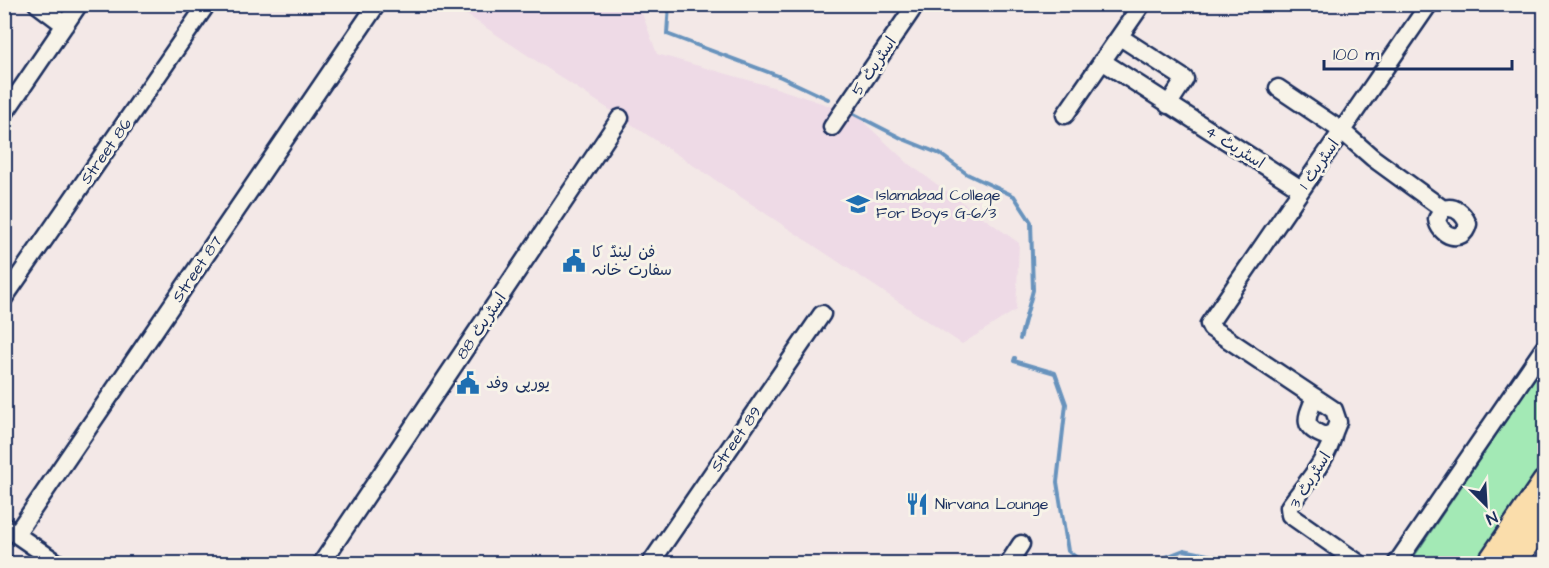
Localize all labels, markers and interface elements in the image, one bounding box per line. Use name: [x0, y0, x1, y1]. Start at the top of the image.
street label: اسٹریٹ 5: [846, 32, 902, 100]
scale bar: [1324, 33, 1512, 71]
text: 100 m: [1333, 42, 1379, 67]
street label: Street 86: [75, 113, 137, 189]
street label: اسٹریٹ 4: [1201, 120, 1269, 174]
street label: اسٹریٹ 1: [1294, 134, 1344, 194]
place label: Islamabad College For Boys G-6/3: [876, 184, 1001, 225]
school or university icon: Islamabad College For Boys G-6/3: [845, 191, 871, 217]
street label: Street 87: [167, 231, 227, 307]
place label: فن لینڈ کا سفارت خانہ: [592, 241, 672, 281]
public building icon: فن لینڈ کا سفارت خانہ: [561, 248, 587, 274]
street label: اسٹریٹ 88: [451, 288, 511, 364]
public building icon: یورپی وفد: [455, 370, 481, 396]
place label: یورپی وفد: [486, 372, 550, 394]
street label: Street 89: [705, 402, 767, 476]
street label: اسٹریٹ 3: [1284, 447, 1336, 513]
north arrow: [1456, 475, 1516, 535]
restaurant icon: Nirvana Lounge: [904, 491, 930, 517]
place label: Nirvana Lounge: [935, 493, 1049, 516]
text: N: [1483, 506, 1501, 530]

